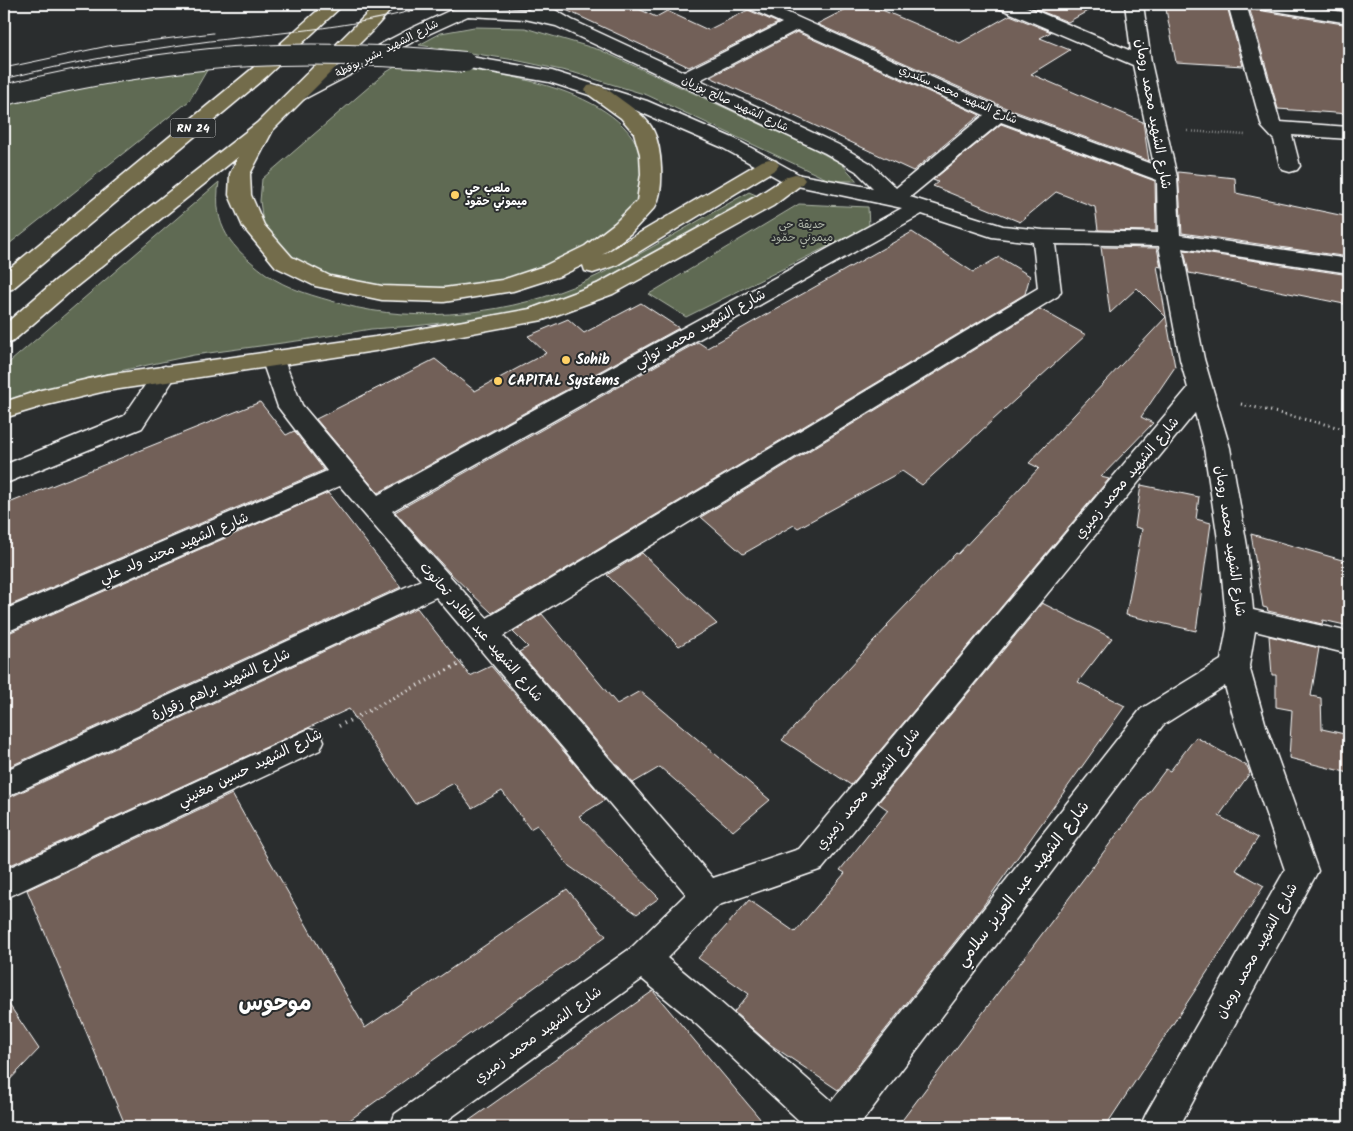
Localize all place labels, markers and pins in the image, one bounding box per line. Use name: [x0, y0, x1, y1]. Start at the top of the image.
place label: ملعب حي ميموني حمّود: [465, 180, 527, 211]
marker: ملعب حي ميموني حمّود: [449, 189, 461, 201]
place label: Sohib: [576, 349, 610, 371]
marker: Sohib: [560, 354, 572, 366]
place label: CAPITAL Systems: [508, 370, 620, 392]
marker: CAPITAL Systems: [492, 375, 504, 387]

